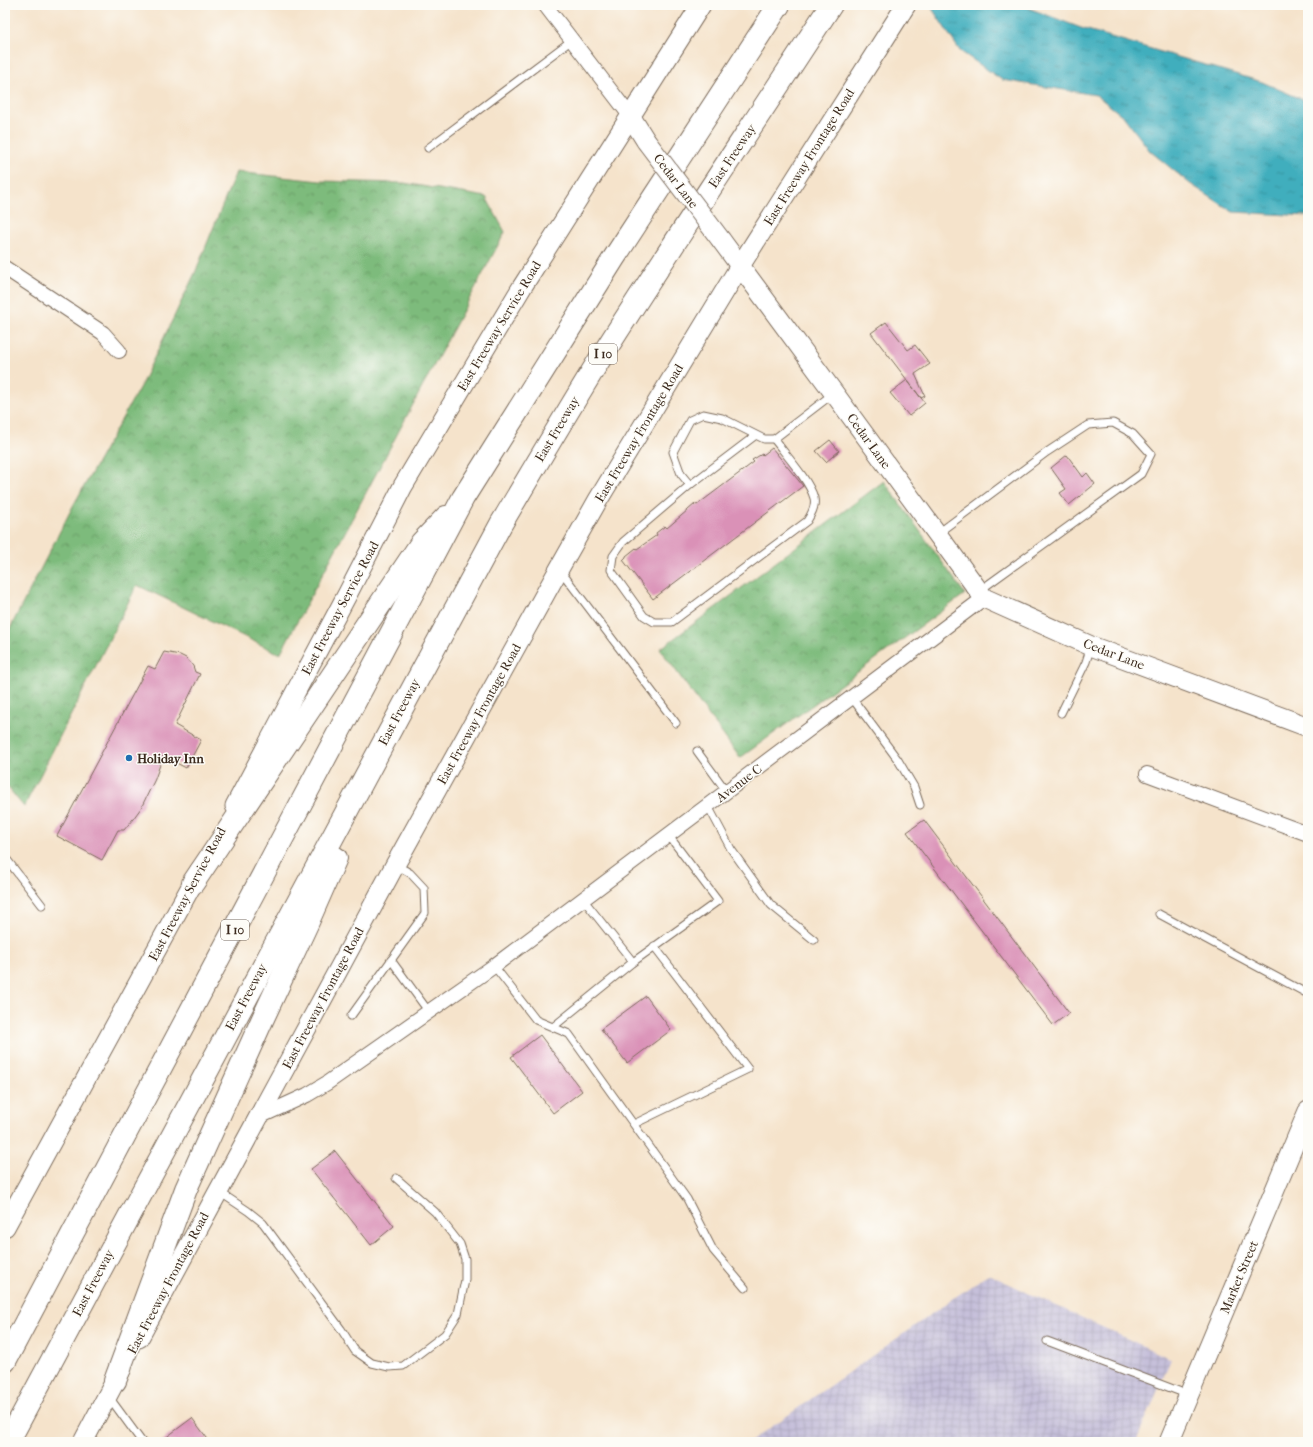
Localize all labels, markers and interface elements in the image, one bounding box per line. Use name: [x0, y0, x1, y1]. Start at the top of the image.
street label: East Freeway Frontage Road: [761, 85, 858, 228]
street label: East Freeway: [705, 120, 759, 191]
street label: Cedar Lane: [651, 151, 702, 212]
street label: East Freeway Service Road: [454, 257, 544, 394]
road number: I 10: [589, 344, 617, 364]
street label: East Freeway Frontage Road: [592, 360, 687, 505]
street label: East Freeway: [532, 393, 583, 464]
street label: Cedar Lane: [844, 411, 894, 472]
street label: East Freeway Service Road: [298, 538, 382, 677]
street label: Cedar Lane: [1081, 635, 1147, 673]
street label: East Freeway Frontage Road: [434, 640, 524, 787]
street label: East Freeway: [375, 675, 423, 748]
place label: Holiday Inn: [137, 751, 204, 767]
marker: Holiday Inn: [124, 753, 134, 763]
street label: Avenue C: [712, 761, 765, 806]
street label: East Freeway Service Road: [145, 824, 229, 963]
road number: I 10: [221, 920, 249, 940]
street label: East Freeway Frontage Road: [279, 924, 367, 1072]
street label: East Freeway: [222, 960, 270, 1033]
street label: East Freeway Frontage Road: [124, 1209, 212, 1357]
street label: Market Street: [1217, 1238, 1261, 1316]
street label: East Freeway: [69, 1246, 117, 1319]

